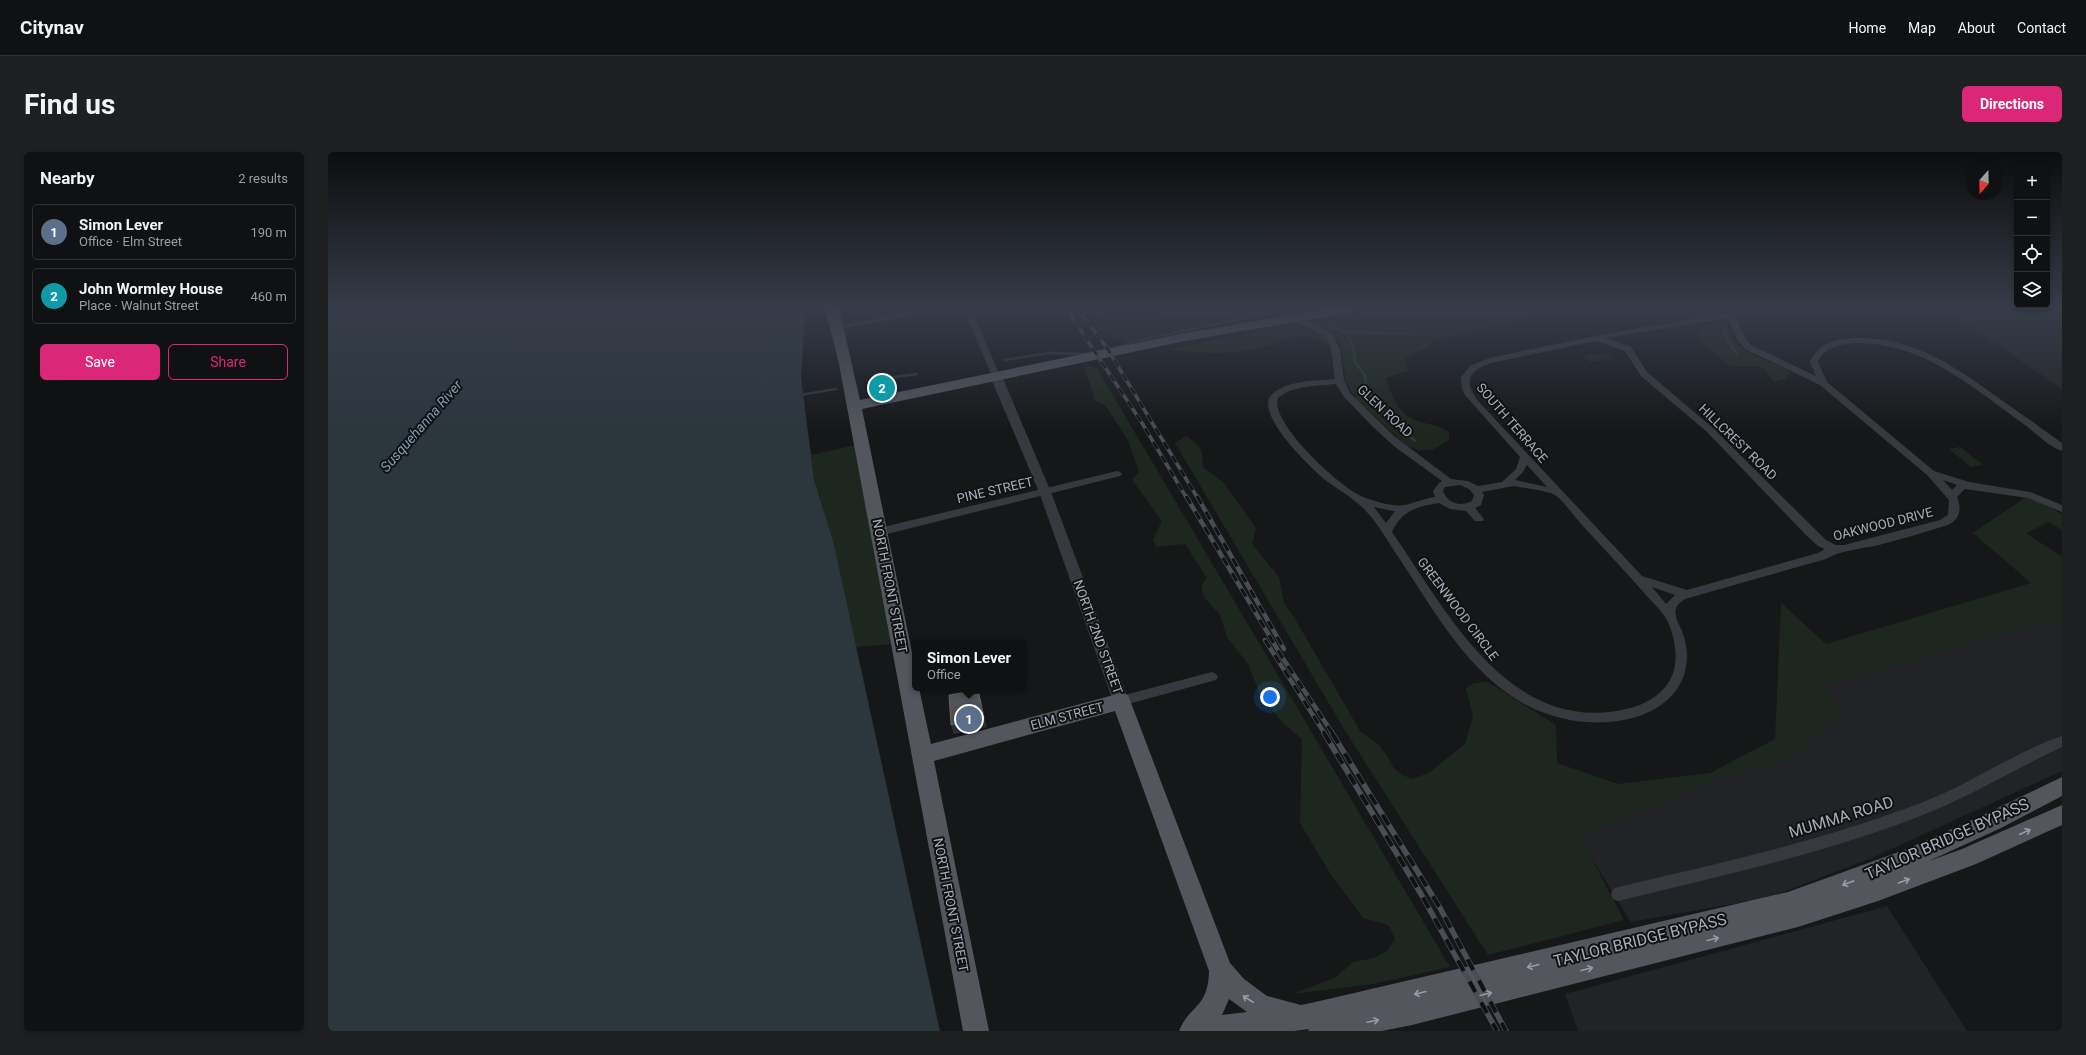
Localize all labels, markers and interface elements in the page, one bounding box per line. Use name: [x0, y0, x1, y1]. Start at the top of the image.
text: Citynav: [20, 16, 84, 39]
text: Home: [1848, 20, 1886, 36]
text: Map: [1908, 20, 1936, 36]
text: About: [1958, 20, 1995, 36]
text: Contact: [2017, 20, 2066, 36]
button: Directions: [1962, 86, 2062, 122]
text: Find us: [24, 88, 115, 121]
north arrow: [1966, 164, 2002, 200]
map controls: [2014, 164, 2050, 308]
button: +: [2014, 164, 2050, 200]
text: Nearby: [40, 168, 95, 188]
text: 2 results: [238, 171, 288, 186]
button: −: [2014, 200, 2050, 236]
text: Simon Lever: [79, 216, 163, 234]
text: 1: [50, 225, 58, 240]
text: 190 m: [250, 225, 287, 240]
text: Office · Elm Street: [79, 234, 182, 249]
button: locate: [2014, 236, 2050, 272]
button: layers: [2014, 272, 2050, 308]
text: John Wormley House: [79, 280, 223, 298]
text: 2: [50, 289, 58, 304]
text: 460 m: [250, 289, 287, 304]
text: Place · Walnut Street: [79, 298, 199, 313]
button: Save: [40, 344, 160, 380]
button: Share: [168, 344, 288, 380]
pin: 2: [869, 373, 895, 403]
water label: Susquehanna River: [377, 377, 465, 475]
street label: SOUTH TERRACE: [1473, 380, 1551, 466]
street label: GLEN ROAD: [1354, 382, 1416, 440]
street label: HILLCREST ROAD: [1696, 401, 1780, 483]
street label: PINE STREET: [955, 474, 1035, 506]
street label: OAKWOOD DRIVE: [1832, 504, 1934, 544]
street label: NORTH FRONT STREET: [870, 518, 910, 654]
street label: GREENWOOD CIRCLE: [1414, 555, 1502, 663]
street label: NORTH 2ND STREET: [1070, 578, 1126, 696]
popup: [912, 639, 1026, 691]
text: Simon Lever: [927, 649, 1011, 667]
text: Office: [927, 667, 961, 682]
your location: [1260, 687, 1280, 707]
street label: ELM STREET: [1029, 699, 1105, 733]
pin: 1: [956, 704, 982, 734]
street label: MUMMA ROAD: [1786, 792, 1896, 842]
street label: TAYLOR BRIDGE BYPASS: [1862, 794, 2032, 884]
one-way arrow: [2019, 828, 2031, 835]
street label: NORTH FRONT STREET: [931, 837, 971, 973]
one-way arrow: [1898, 876, 1910, 884]
one-way arrow: [1842, 879, 1854, 887]
street label: TAYLOR BRIDGE BYPASS: [1552, 909, 1728, 971]
one-way arrow: [1706, 934, 1719, 942]
one-way arrow: [1527, 962, 1540, 970]
one-way arrow: [1580, 965, 1593, 973]
one-way arrow: [1414, 990, 1427, 997]
one-way arrow: [1479, 990, 1492, 997]
one-way arrow: [1242, 995, 1253, 1003]
one-way arrow: [1366, 1016, 1379, 1024]

